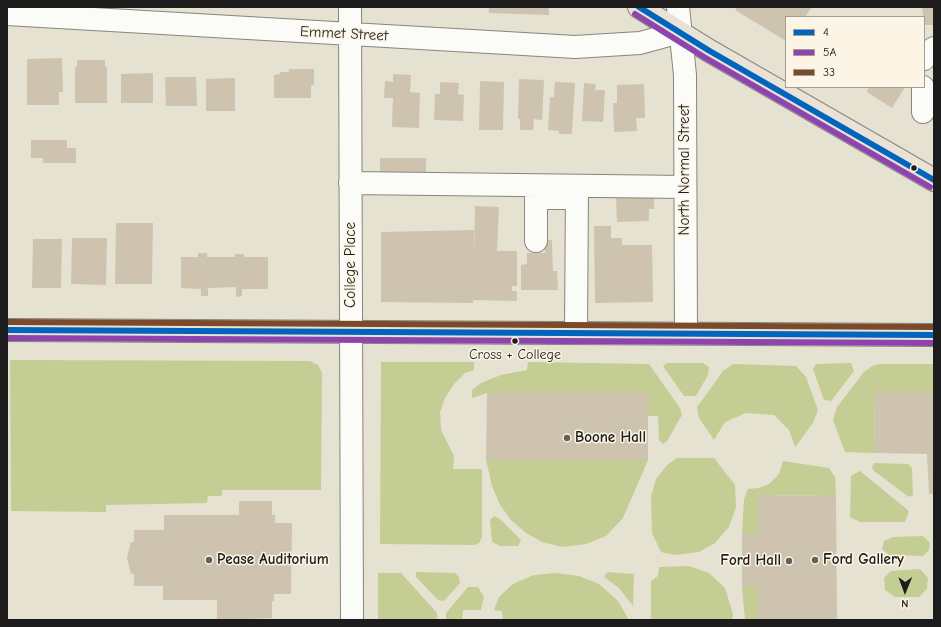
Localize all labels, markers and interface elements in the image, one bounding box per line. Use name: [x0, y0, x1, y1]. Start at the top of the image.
legend: [785, 16, 925, 88]
street label: Emmet Street: [299, 23, 389, 45]
text: 4: [823, 25, 829, 39]
text: 5A: [823, 45, 836, 59]
text: 33: [823, 65, 835, 79]
street label: North Normal Street: [676, 105, 694, 235]
unlabelled marker: [909, 163, 919, 173]
street label: College Place: [342, 222, 360, 308]
marker: Cross + College: [510, 336, 520, 346]
place label: Cross + College: [469, 347, 561, 363]
place label: Boone Hall: [575, 429, 646, 447]
marker: Boone Hall: [562, 433, 572, 443]
place label: Pease Auditorium: [217, 551, 329, 569]
place label: Ford Gallery: [823, 551, 904, 569]
place label: Ford Hall: [720, 552, 781, 570]
marker: Pease Auditorium: [204, 555, 214, 565]
marker: Ford Gallery: [810, 555, 820, 565]
marker: Ford Hall: [784, 556, 794, 566]
north arrow: [885, 571, 925, 611]
text: N: [901, 597, 908, 610]

